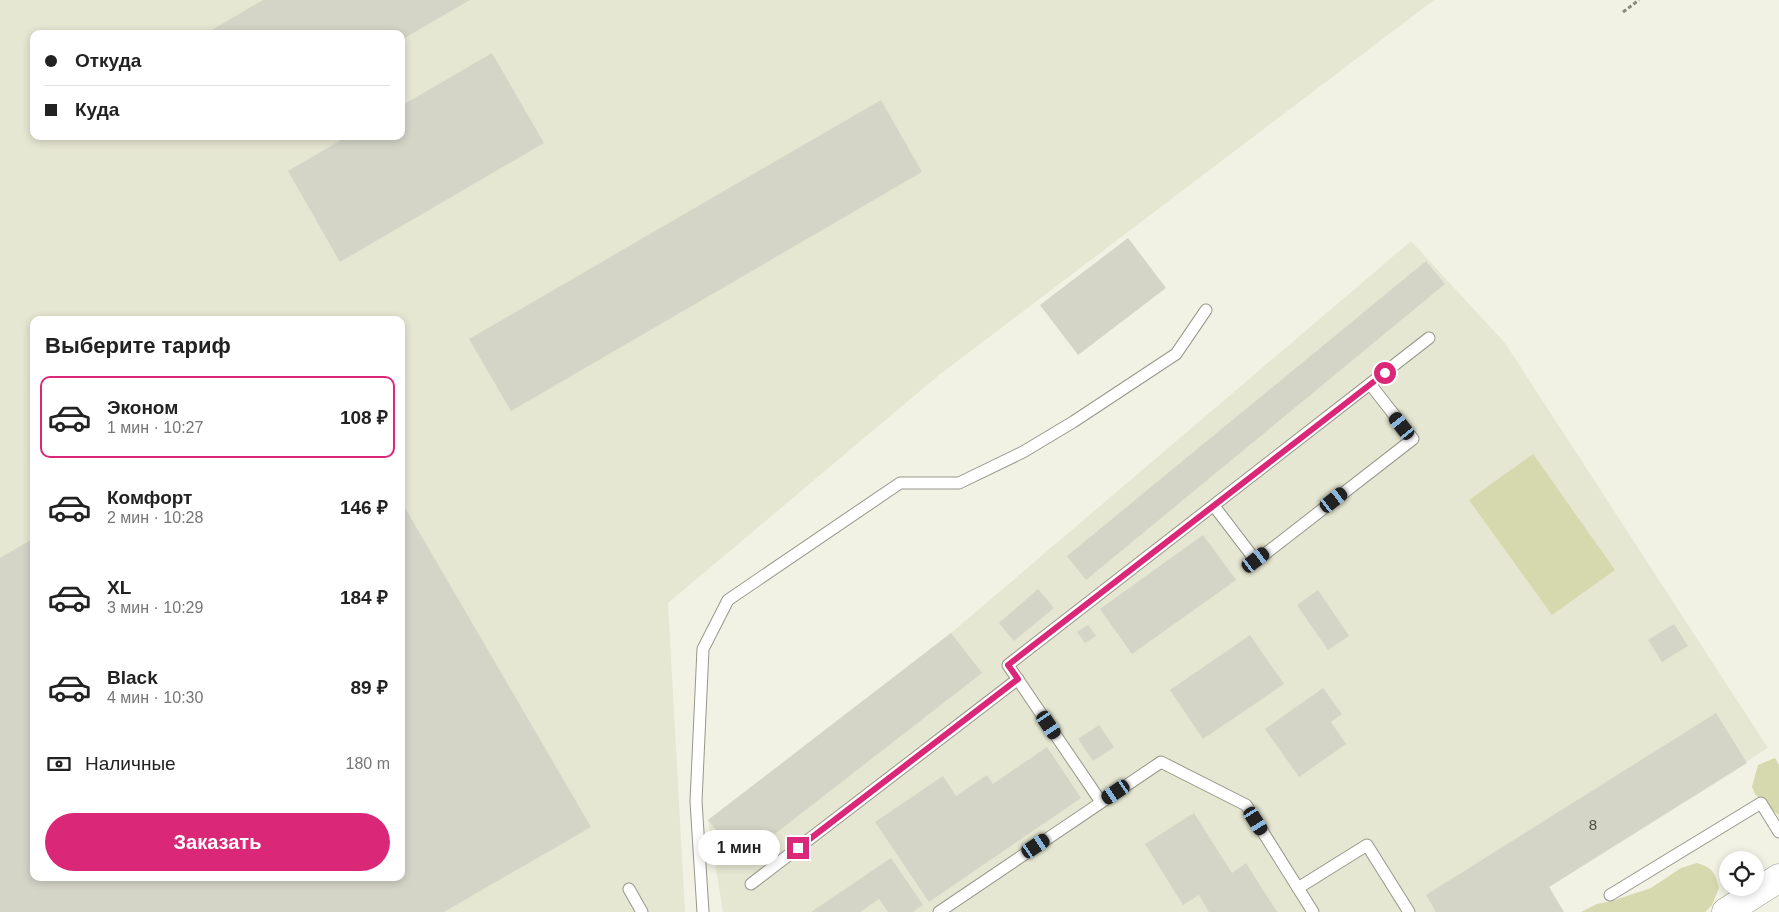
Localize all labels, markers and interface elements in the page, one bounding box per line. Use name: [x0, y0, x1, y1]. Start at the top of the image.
text: Откуда: [75, 50, 141, 71]
text: Куда: [75, 99, 119, 120]
text: Выберите тариф: [45, 333, 231, 358]
route start: [1374, 362, 1396, 384]
icon: car: [47, 395, 92, 440]
text: Эконом: [107, 397, 178, 418]
text: 108 ₽: [340, 407, 388, 428]
car: [1386, 410, 1417, 442]
text: 1 мин · 10:27: [107, 419, 203, 436]
icon: car: [47, 485, 92, 530]
car: [1317, 485, 1350, 515]
text: Комфорт: [107, 487, 192, 508]
text: 146 ₽: [340, 497, 388, 518]
text: 2 мин · 10:28: [107, 509, 203, 526]
car: [1239, 545, 1272, 575]
icon: car: [47, 575, 92, 620]
text: XL: [107, 577, 131, 598]
text: 184 ₽: [340, 587, 388, 608]
text: 3 мин · 10:29: [107, 599, 203, 616]
icon: car: [47, 665, 92, 710]
text: Black: [107, 667, 158, 688]
text: 89 ₽: [351, 677, 388, 698]
text: 4 мин · 10:30: [107, 689, 203, 706]
car: [1034, 708, 1063, 742]
icon: cash: [45, 750, 73, 778]
text: Наличные: [85, 753, 176, 774]
text: 180 m: [346, 755, 390, 772]
car: [1099, 777, 1132, 807]
car: [1241, 804, 1270, 838]
button: Заказать: [45, 813, 390, 871]
house number: 8: [1589, 816, 1597, 833]
callout: 1 мин: [698, 830, 780, 866]
car: [1019, 831, 1052, 861]
route end: [787, 837, 809, 859]
text: 1 мин: [717, 839, 761, 856]
map controls: [1719, 851, 1764, 896]
button: locate: [1719, 851, 1764, 896]

